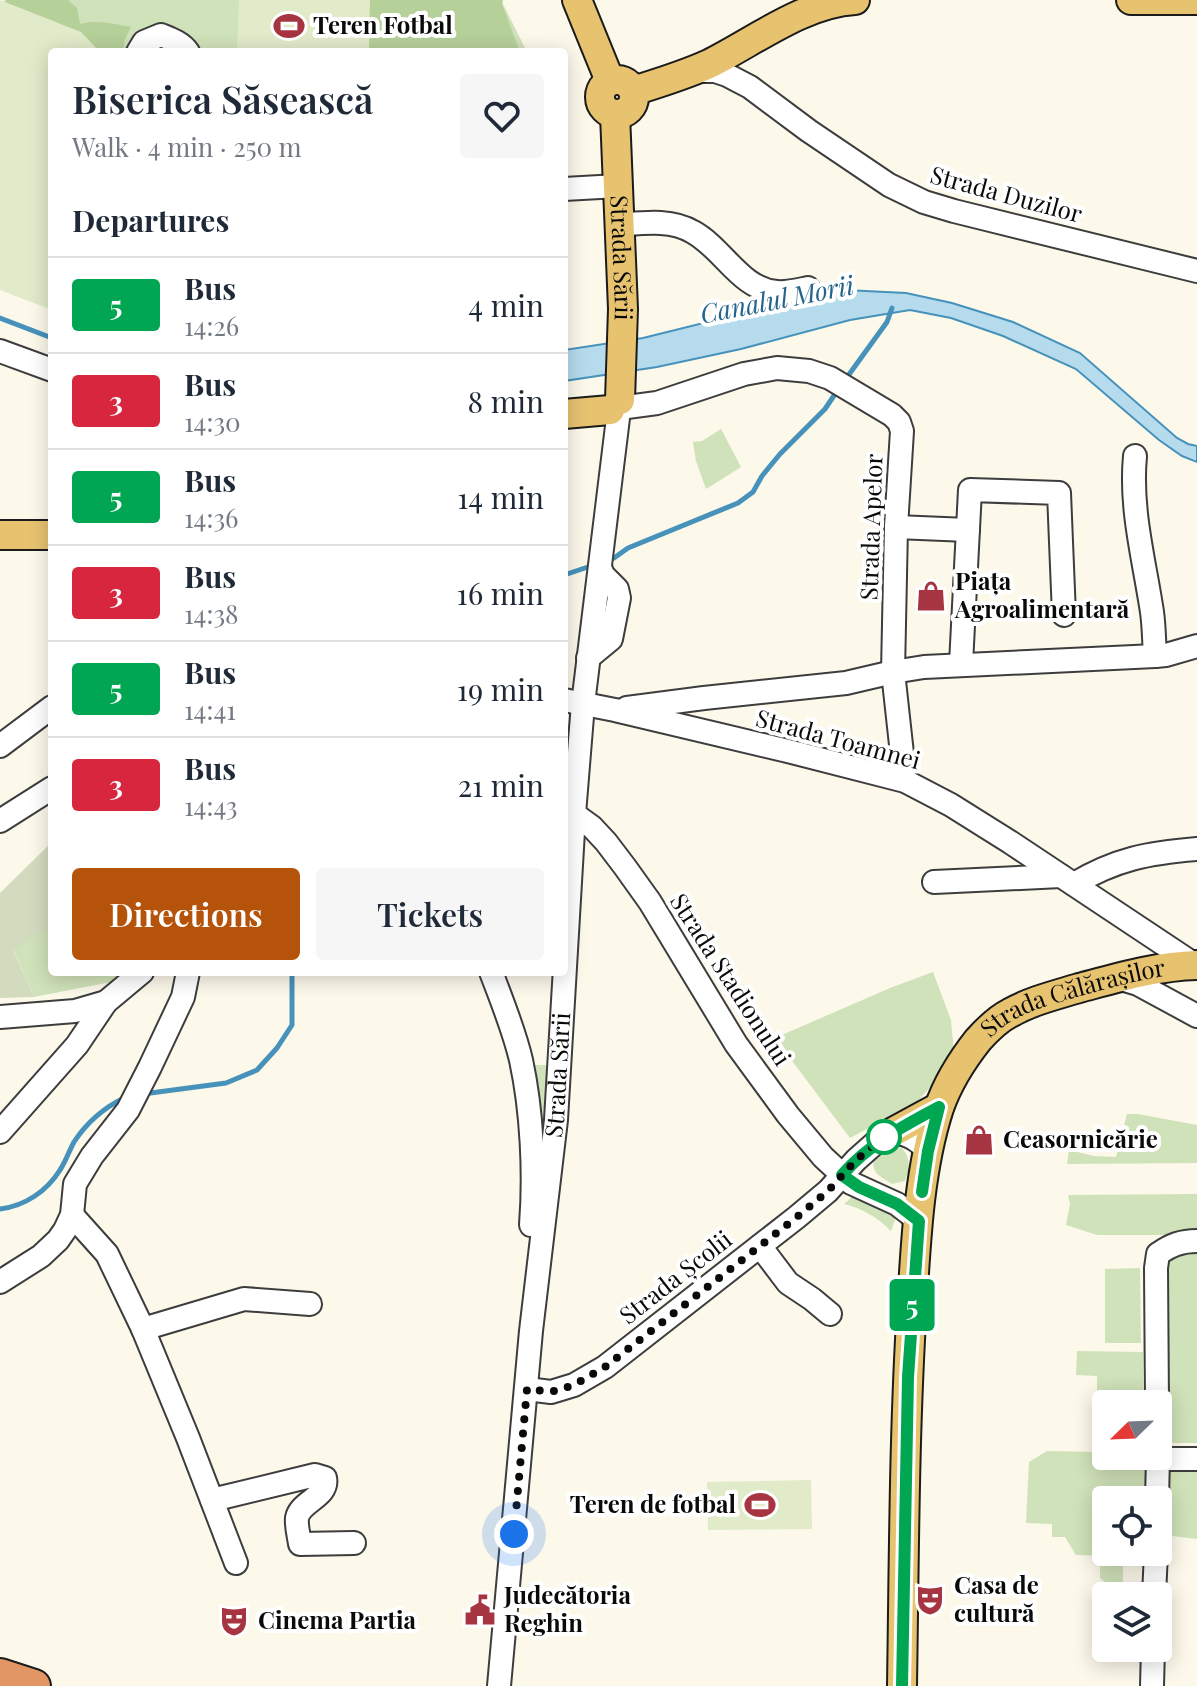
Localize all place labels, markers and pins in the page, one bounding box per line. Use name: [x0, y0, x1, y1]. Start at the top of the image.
place label: Teren Fotbal: [313, 8, 453, 40]
sports icon: Teren Fotbal: [272, 9, 306, 43]
place label: Piața Agroalimentară: [954, 564, 1130, 624]
shop icon: Piața Agroalimentară: [914, 579, 948, 613]
unlabelled marker: [867, 1120, 901, 1154]
place label: Ceasornicărie: [1003, 1122, 1158, 1154]
shop icon: Ceasornicărie: [962, 1123, 996, 1157]
place label: Teren de fotbal: [570, 1487, 737, 1519]
sports icon: Teren de fotbal: [743, 1488, 777, 1522]
place label: Casa de cultură: [954, 1568, 1039, 1628]
place label: Judecătoria Reghin: [503, 1578, 631, 1638]
theatre icon: Casa de cultură: [913, 1583, 947, 1617]
public building icon: Judecătoria Reghin: [463, 1593, 497, 1627]
place label: Cinema Partia: [258, 1603, 417, 1635]
theatre icon: Cinema Partia: [217, 1604, 251, 1638]

